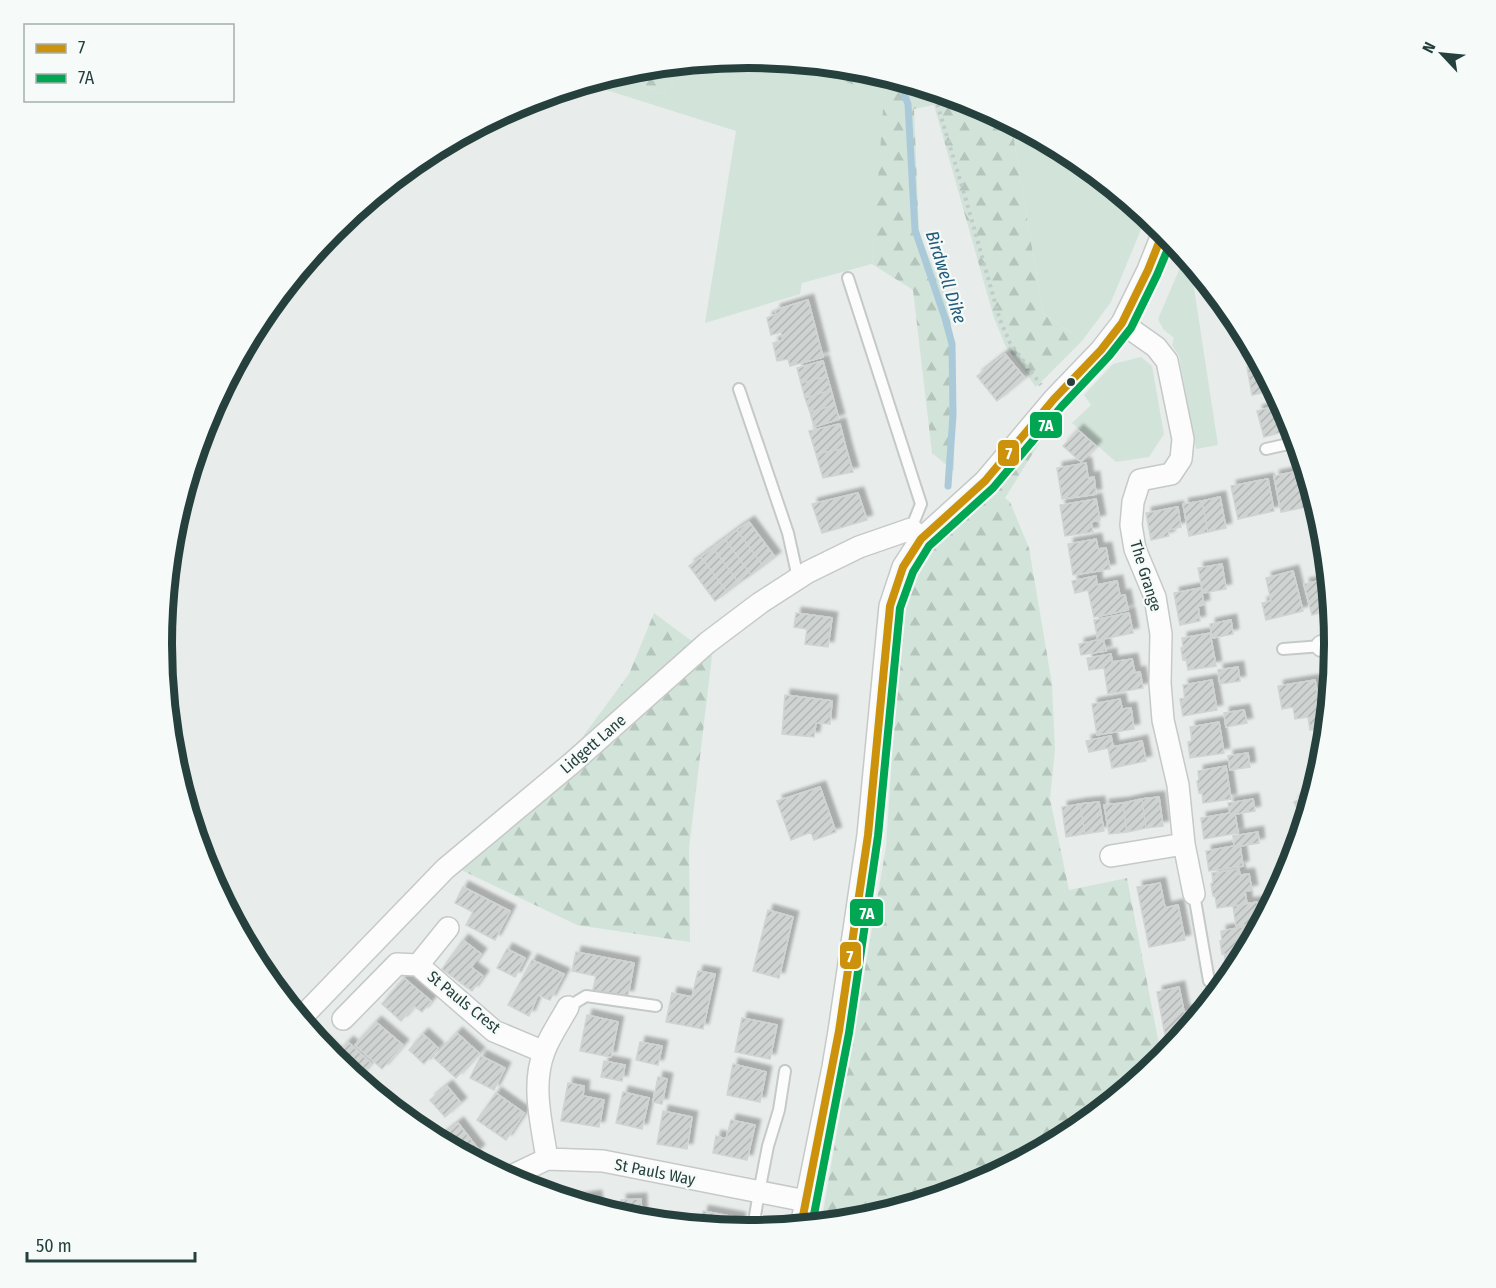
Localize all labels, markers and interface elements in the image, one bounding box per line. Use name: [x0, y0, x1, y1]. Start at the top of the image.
legend: [24, 24, 234, 102]
north arrow: [1412, 24, 1472, 84]
text: 7: [78, 37, 85, 59]
text: N: [1418, 39, 1440, 56]
text: 7A: [78, 67, 95, 89]
water label: Birdwell Dike: [921, 228, 971, 326]
unlabelled marker: [1065, 376, 1077, 388]
line badge: 7A: [1029, 411, 1063, 439]
text: 7A: [1038, 416, 1054, 435]
line badge: 7: [997, 439, 1020, 467]
text: 7: [1006, 444, 1013, 463]
street label: The Grange: [1126, 538, 1166, 614]
street label: Lidgett Lane: [556, 710, 630, 777]
line badge: 7A: [849, 898, 884, 927]
text: 7A: [859, 904, 875, 923]
line badge: 7: [839, 941, 862, 970]
text: 7: [847, 947, 854, 966]
street label: St Pauls Crest: [424, 967, 505, 1038]
street label: St Pauls Way: [613, 1155, 698, 1189]
scale bar: [27, 1225, 195, 1263]
text: 50 m: [36, 1235, 72, 1257]

